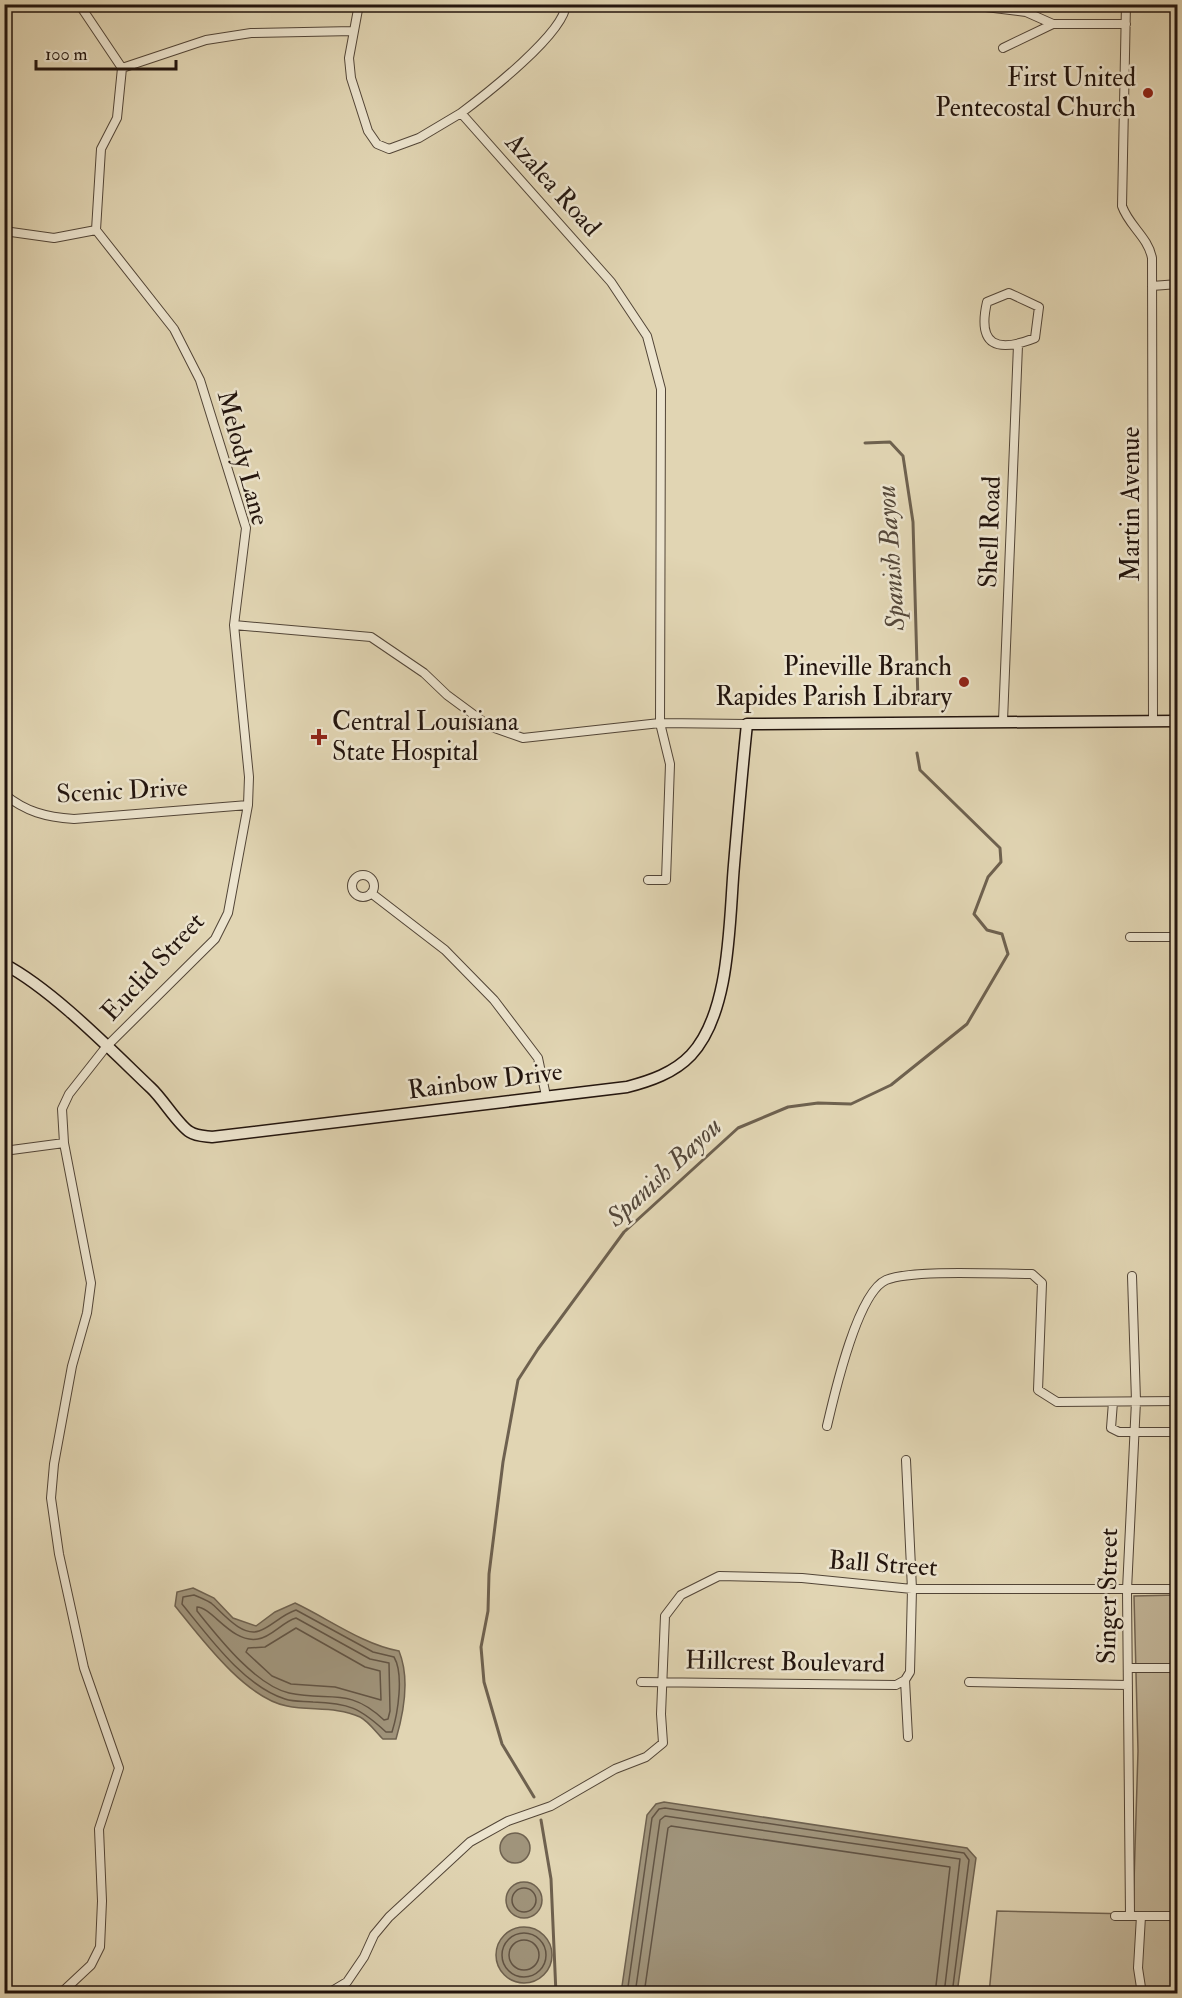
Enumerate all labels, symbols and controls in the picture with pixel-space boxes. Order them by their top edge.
scale bar [36,33,176,71]
text: 100 m [45,43,88,66]
place label: First United Pentecostal Church [935,62,1136,124]
marker: First United Pentecostal Church [1141,86,1155,100]
street label: Azalea Road [498,126,608,243]
street label: Melody Lane [210,387,276,529]
street label: Martin Avenue [1115,426,1147,581]
street label: Shell Road [972,475,1008,589]
water label: Spanish Bayou [869,484,913,633]
place label: Pineville Branch Rapides Parish Library [715,651,953,714]
marker: Pineville Branch Rapides Parish Library [957,675,971,689]
place label: Central Louisiana State Hospital [332,706,519,769]
marker: Central Louisiana State Hospital [310,728,328,746]
street label: Scenic Drive [56,772,189,810]
street label: Euclid Street [95,906,211,1028]
street label: Rainbow Drive [406,1056,564,1106]
water label: Spanish Bayou [599,1110,729,1234]
street label: Singer Street [1091,1528,1125,1664]
street label: Ball Street [827,1544,939,1584]
street label: Hillcrest Boulevard [685,1644,885,1680]

